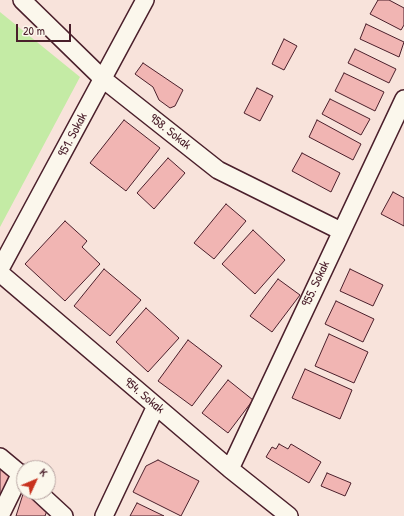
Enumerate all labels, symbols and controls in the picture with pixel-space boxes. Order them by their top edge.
scale bar [18,16,73,42]
text: 20 m [23,22,45,39]
street label: 951. Sokak [55,110,91,160]
street label: 958. Sokak [146,111,194,153]
street label: 955. Sokak [299,259,333,309]
street label: 954. Sokak [121,375,167,417]
north arrow [16,460,56,500]
text: K [37,465,51,479]

